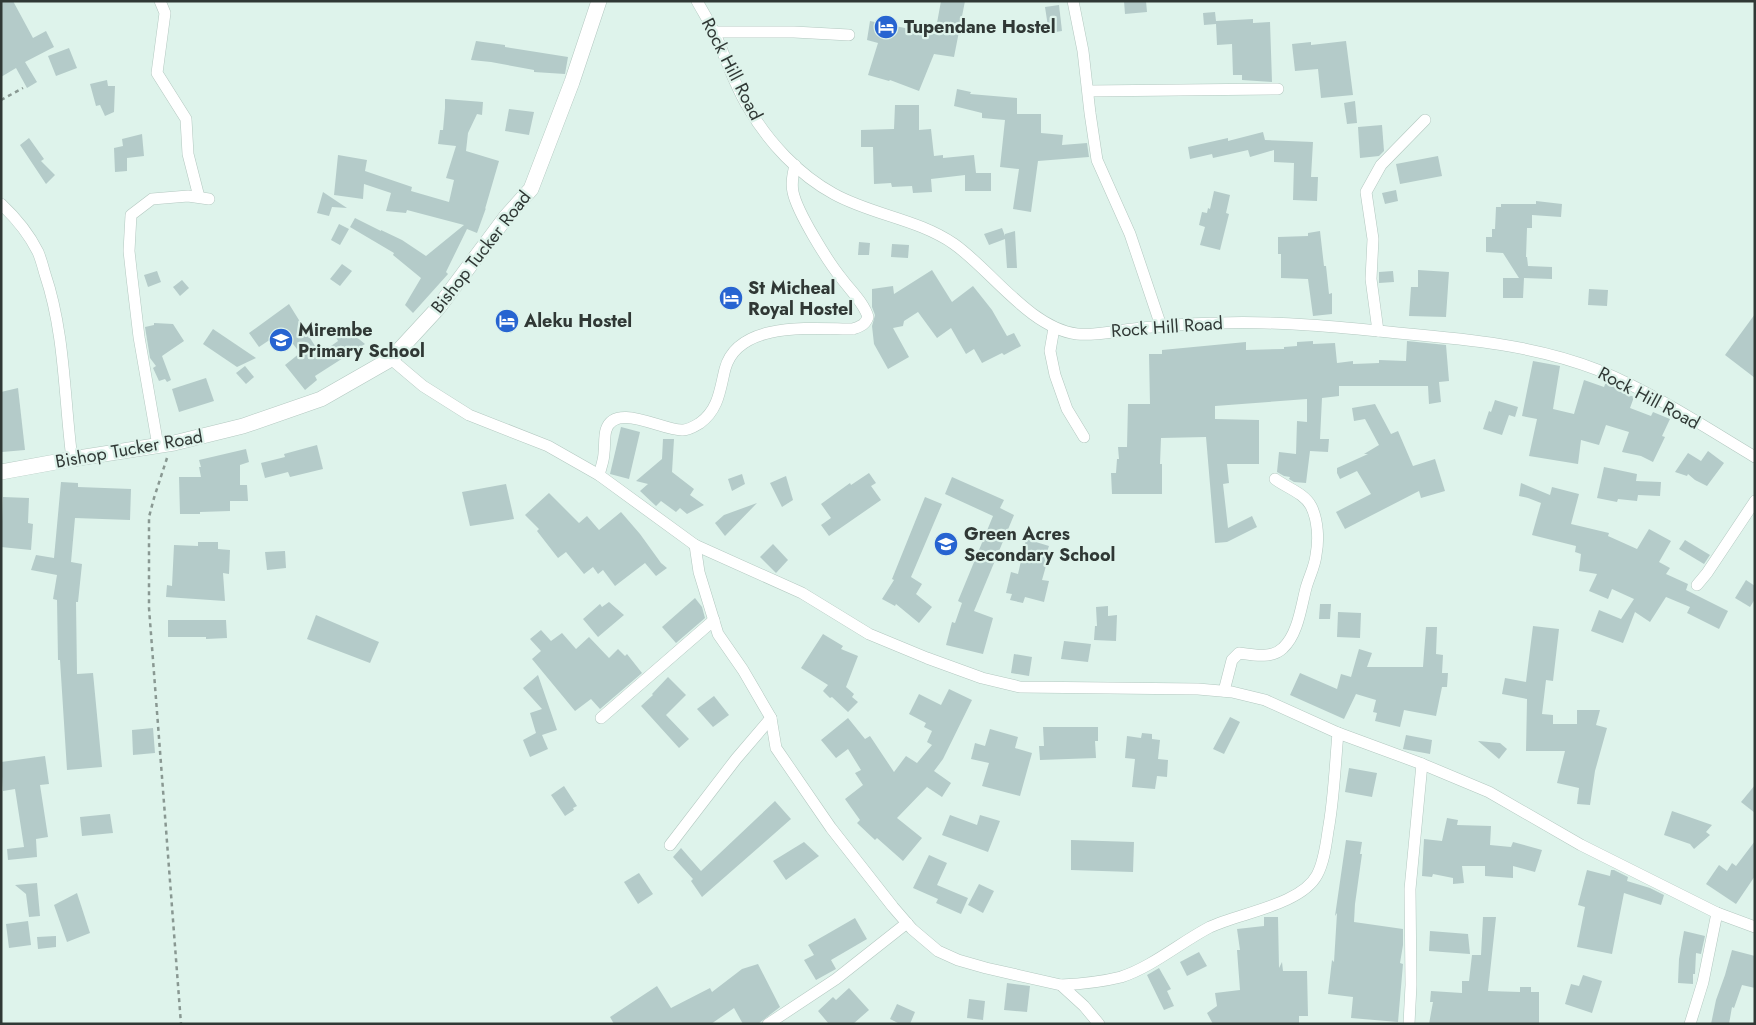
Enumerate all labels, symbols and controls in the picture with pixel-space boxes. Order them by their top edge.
street label: Rock Hill Road [695,13,769,125]
hotel icon: Tupendane Hostel [873,14,899,40]
place label: Tupendane Hostel [904,14,1056,40]
street label: Bishop Tucker Road [425,185,537,319]
place label: St Micheal Royal Hostel [748,275,853,322]
hotel icon: St Micheal Royal Hostel [718,285,744,311]
hotel icon: Aleku Hostel [494,308,520,334]
place label: Aleku Hostel [523,308,632,334]
street label: Rock Hill Road [1110,310,1224,344]
place label: Mirembe Primary School [298,317,425,364]
school or university icon: Mirembe Primary School [268,327,294,353]
street label: Rock Hill Road [1594,360,1704,436]
street label: Bishop Tucker Road [53,423,205,475]
place label: Green Acres Secondary School [964,521,1115,568]
school or university icon: Green Acres Secondary School [933,531,959,557]

